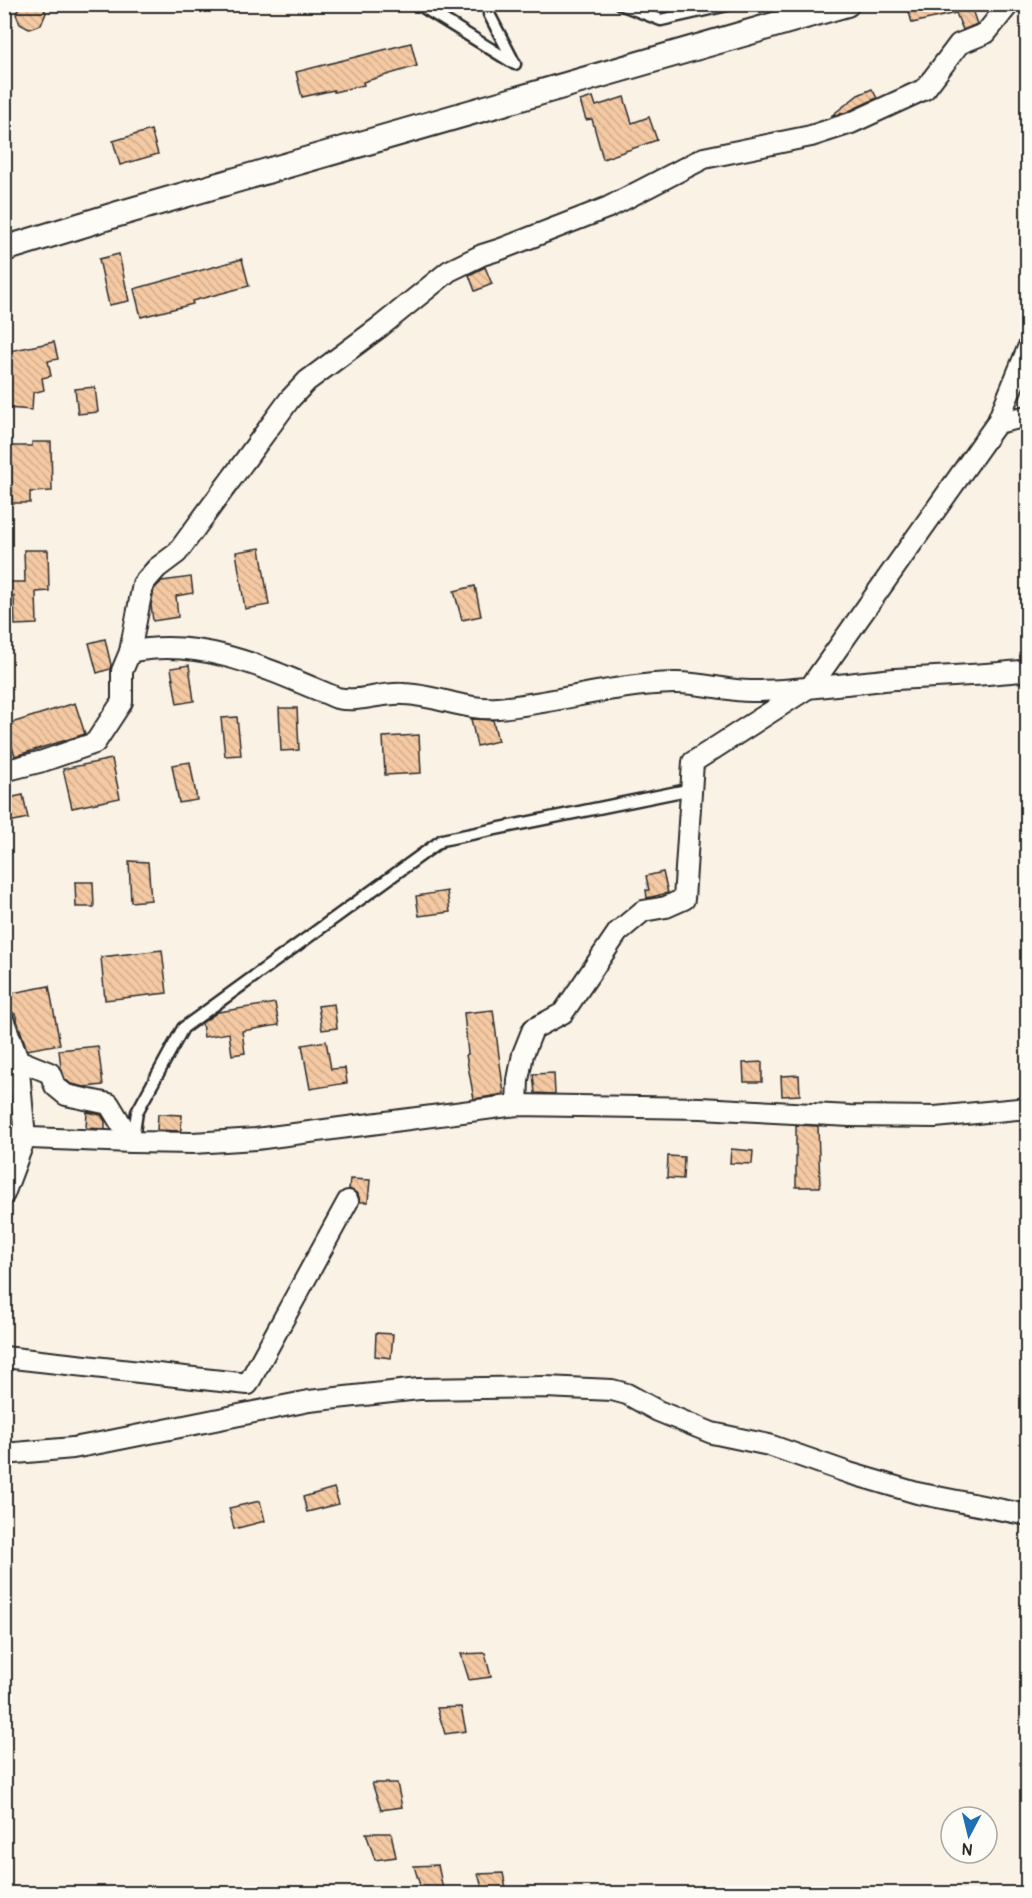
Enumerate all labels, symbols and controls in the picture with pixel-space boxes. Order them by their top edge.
north arrow [939,1805,999,1865]
text: N [961,1838,974,1859]

